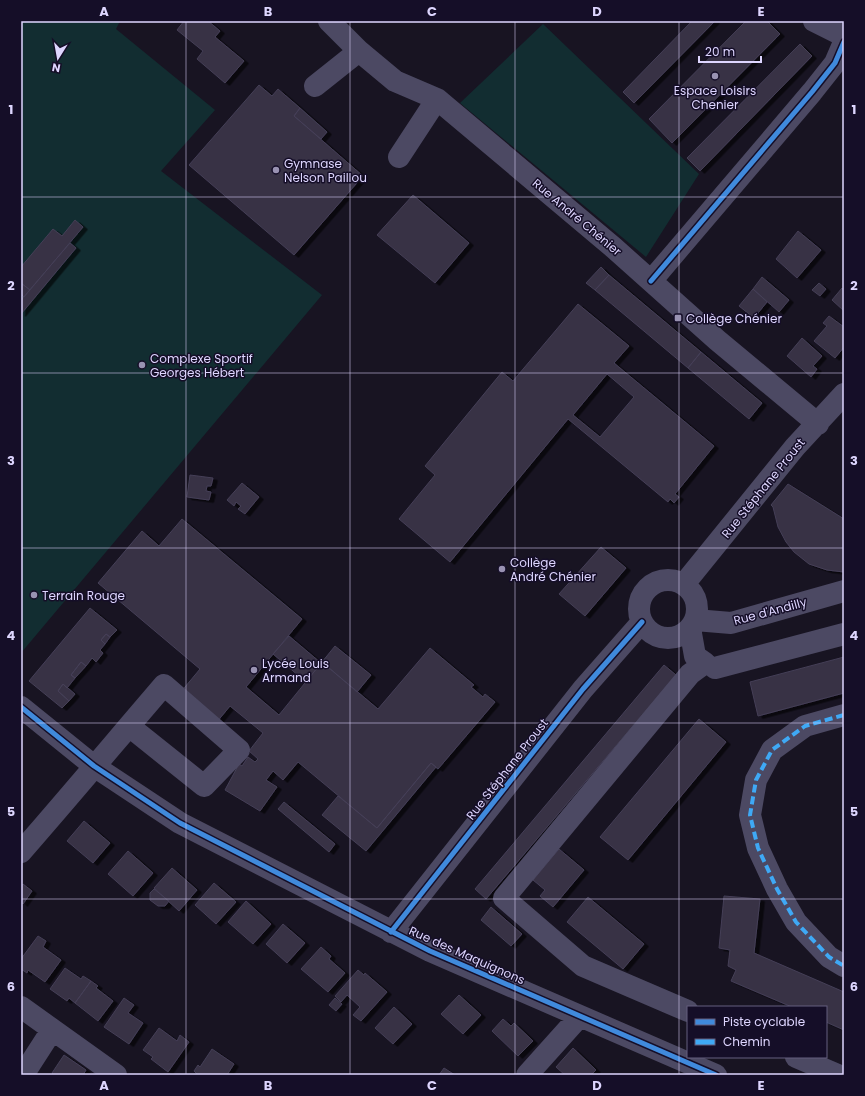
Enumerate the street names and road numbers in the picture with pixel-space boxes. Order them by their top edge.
street label: Rue André Chénier [529,175,626,260]
street label: Rue Stéphane Proust [717,434,809,542]
street label: Rue d'Andilly [732,593,809,629]
street label: Rue Stéphane Proust [462,715,552,823]
street label: Rue des Maquignons [406,922,528,988]

